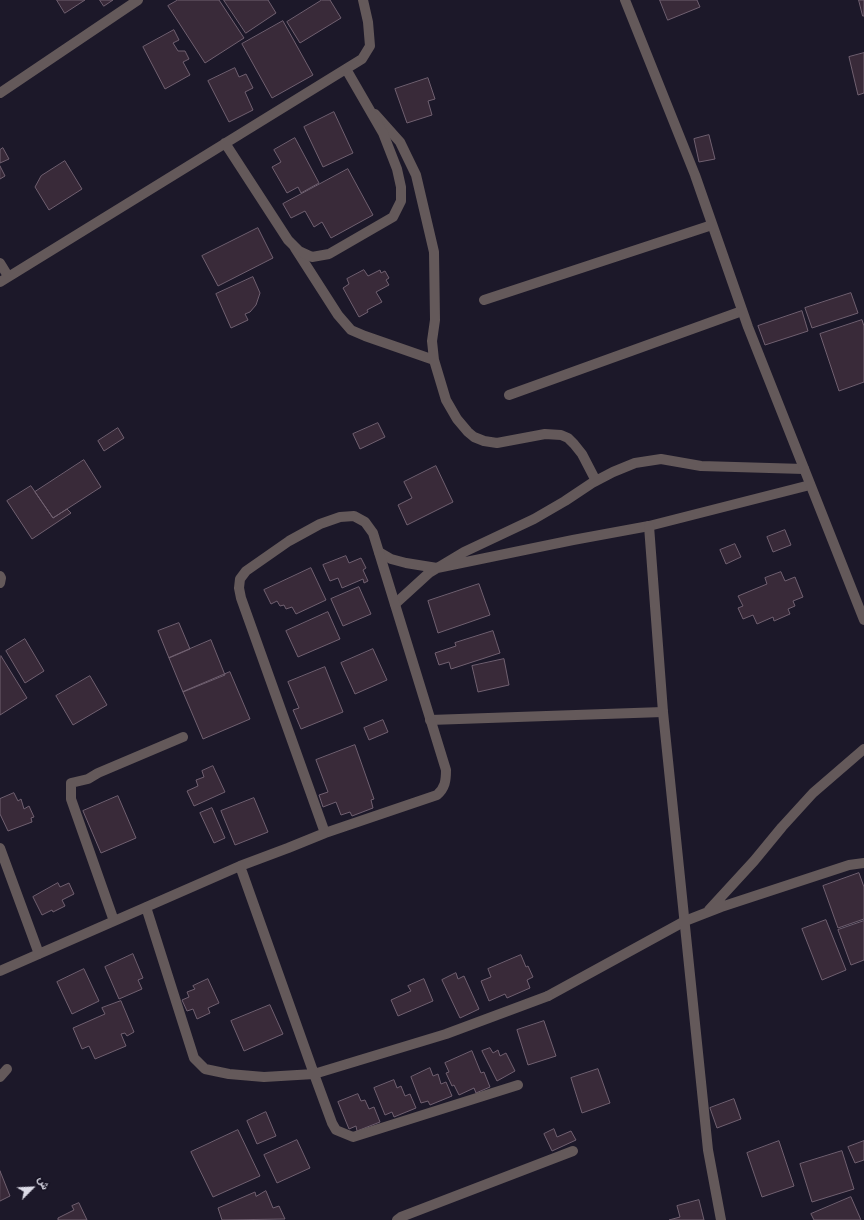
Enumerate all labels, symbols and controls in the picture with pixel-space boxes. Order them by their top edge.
north arrow [12,1168,52,1208]
text: ش [35,1174,52,1192]

